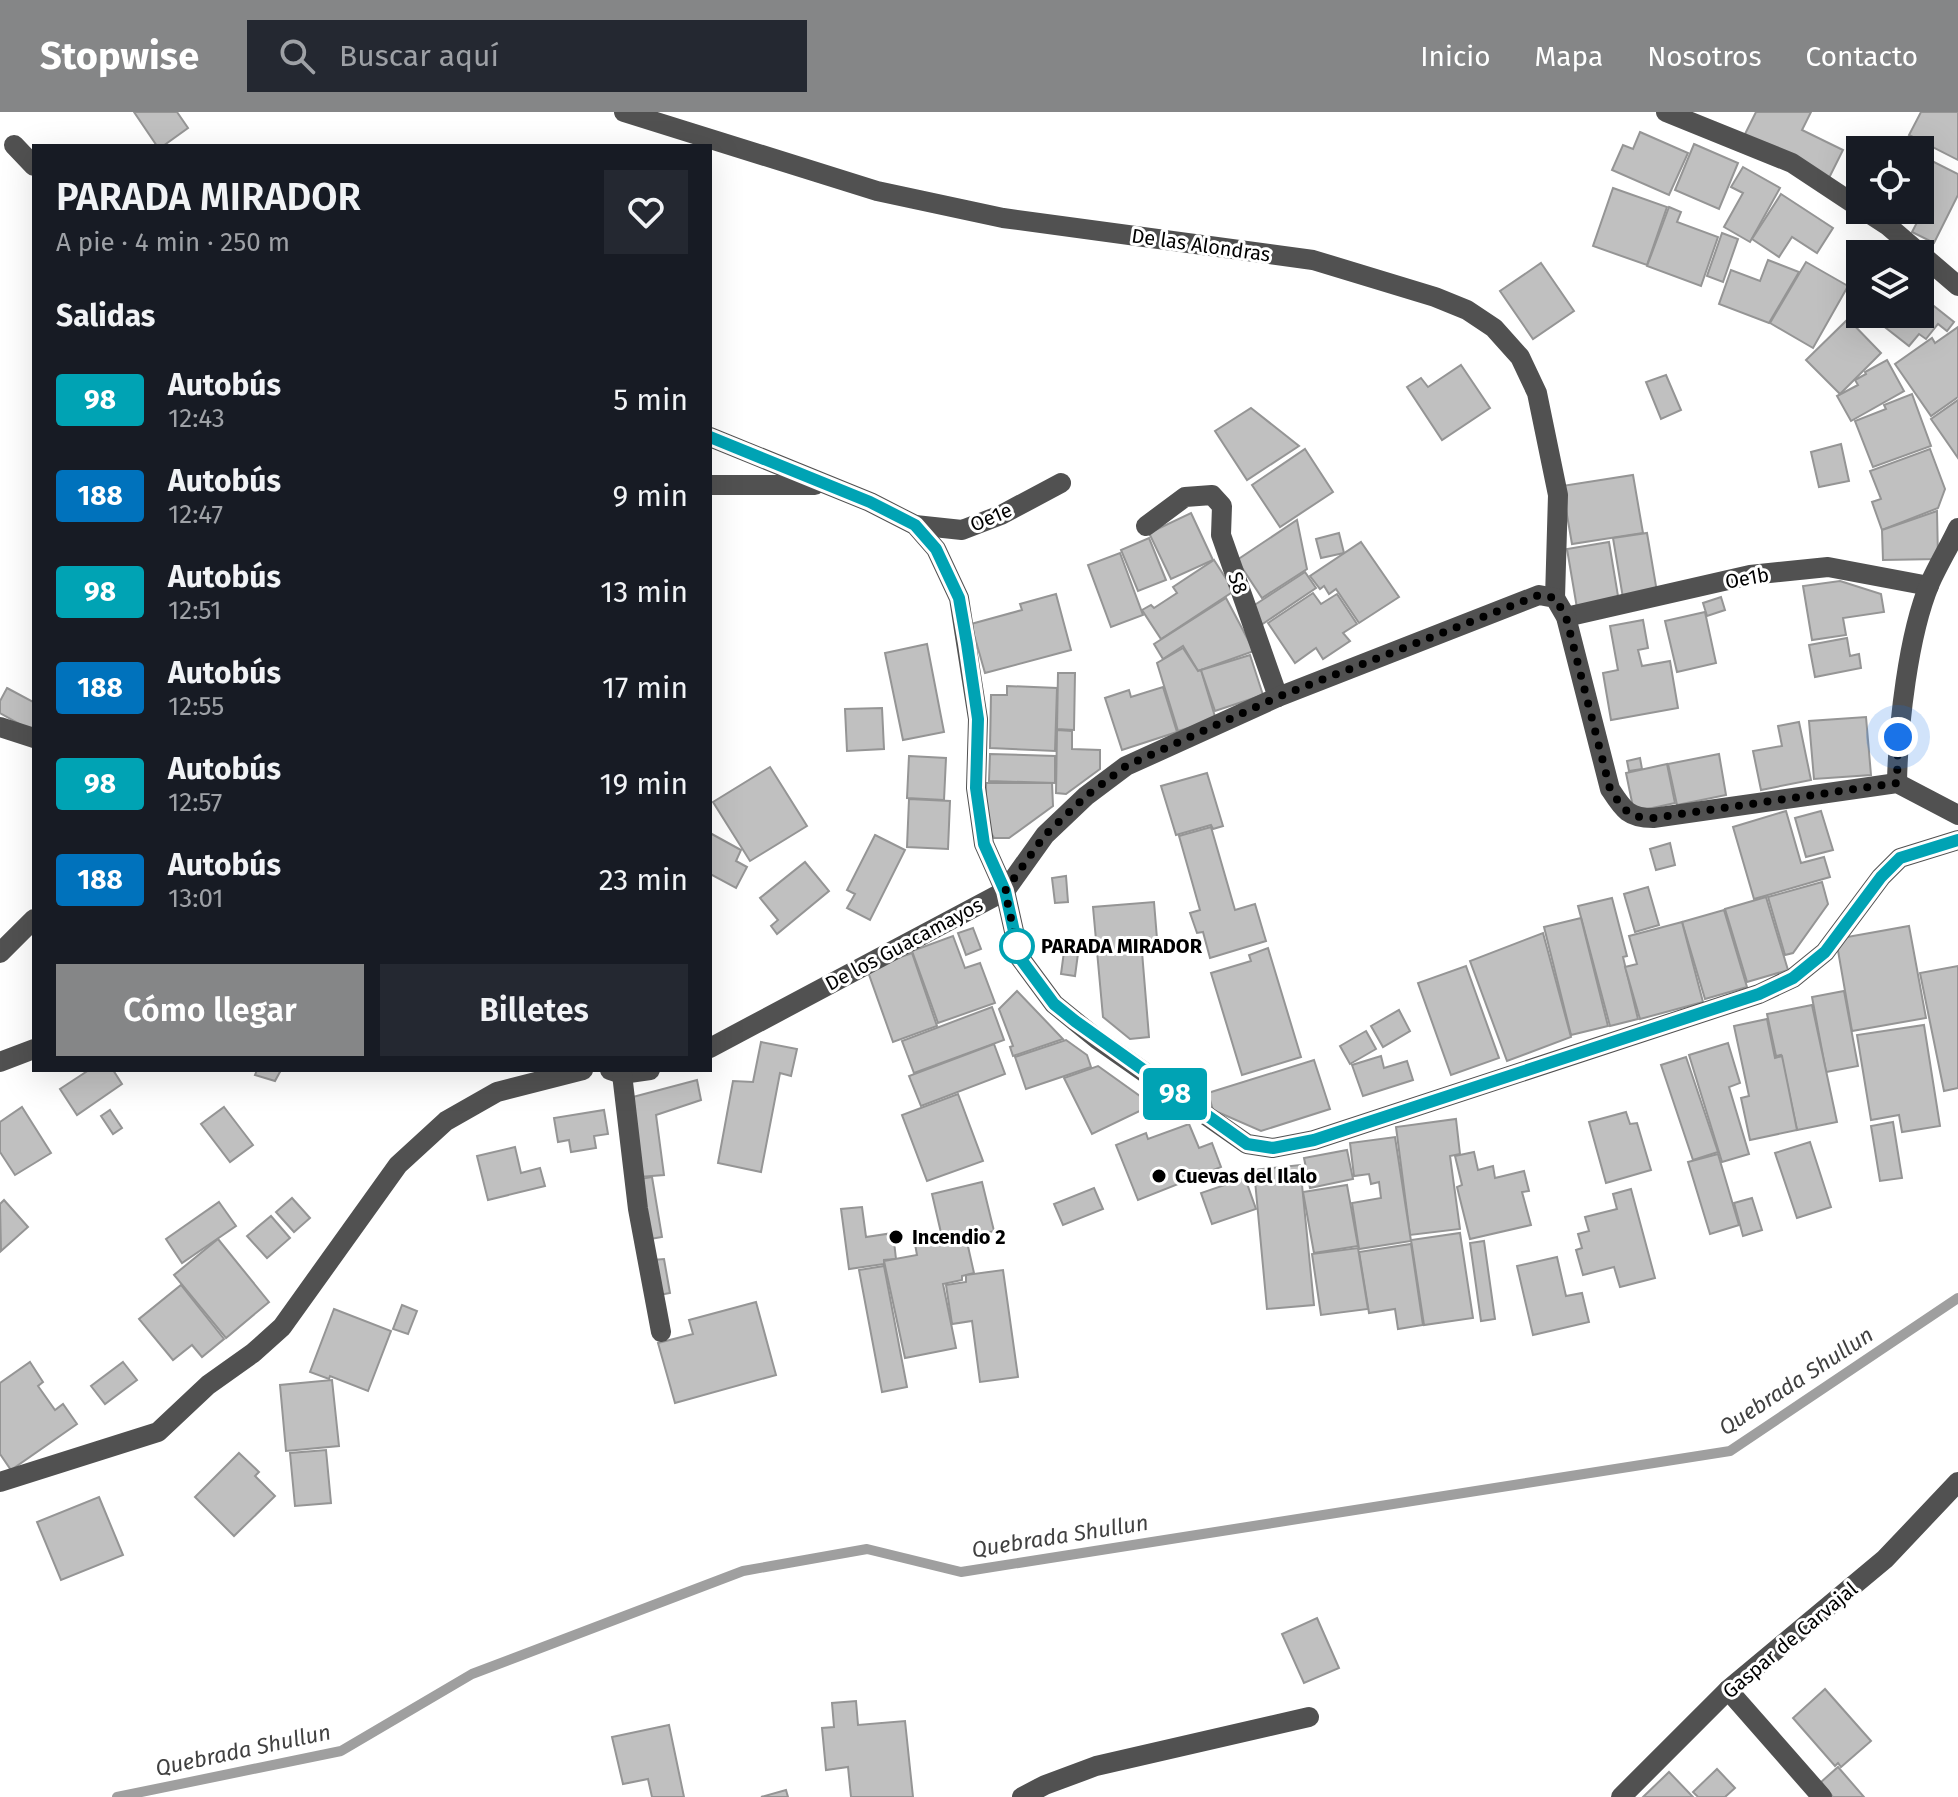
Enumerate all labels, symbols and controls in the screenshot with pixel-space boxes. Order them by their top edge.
search box [247,20,807,92]
text: Stopwise [40,33,199,79]
icon: search [275,34,319,78]
text: Buscar aquí [339,38,499,74]
text: Inicio [1420,40,1491,73]
text: Mapa [1535,40,1603,73]
text: Nosotros [1647,40,1762,73]
text: Contacto [1806,40,1918,73]
map controls [1846,136,1934,328]
button: locate [1846,136,1934,224]
button: heart [604,170,688,254]
text: PARADA MIRADOR [56,174,361,220]
street label: De las Alondras [1130,223,1272,267]
text: A pie · 4 min · 250 m [56,227,290,258]
button: layers [1846,240,1934,328]
text: Salidas [56,298,155,334]
text: Autobús [168,367,281,403]
text: 5 min [613,382,688,418]
text: 98 [84,383,116,416]
text: 12:43 [168,403,225,434]
text: Autobús [168,463,281,499]
text: 9 min [613,478,688,514]
text: 188 [77,479,123,512]
street label: Oe1e [966,497,1016,537]
text: 12:47 [168,499,223,530]
text: Autobús [168,559,281,595]
street label: Oe1b [1723,562,1771,594]
street label: S8 [1223,569,1253,597]
text: 13 min [600,574,688,610]
text: 98 [84,575,116,608]
text: 12:51 [168,595,221,626]
text: Autobús [168,655,281,691]
text: 17 min [602,670,688,706]
text: 188 [77,671,123,704]
text: 12:55 [168,691,224,722]
your location [1878,717,1918,757]
text: Autobús [168,751,281,787]
text: 19 min [600,766,688,802]
text: 98 [84,767,116,800]
text: 12:57 [168,787,222,818]
text: Autobús [168,847,281,883]
text: 23 min [599,862,688,898]
text: 188 [77,863,123,896]
text: 13:01 [168,883,224,914]
street label: De los Guacamayos [821,892,987,996]
marker: PARADA MIRADOR [1000,929,1034,963]
place label: PARADA MIRADOR [1041,934,1203,958]
button: Cómo llegar [56,964,364,1056]
button: Billetes [380,964,688,1056]
line badge: 98 [1139,1068,1211,1120]
text: 98 [1159,1077,1191,1110]
place label: Cuevas del Ilalo [1175,1164,1317,1188]
marker: Cuevas del Ilalo [1150,1167,1168,1185]
place label: Incendio 2 [912,1225,1006,1249]
marker: Incendio 2 [887,1228,905,1246]
water label: Quebrada Shullun [1714,1321,1878,1441]
water label: Quebrada Shullun [970,1509,1150,1563]
street label: Gaspar de Carvajal [1718,1577,1862,1703]
water label: Quebrada Shullun [153,1718,333,1782]

